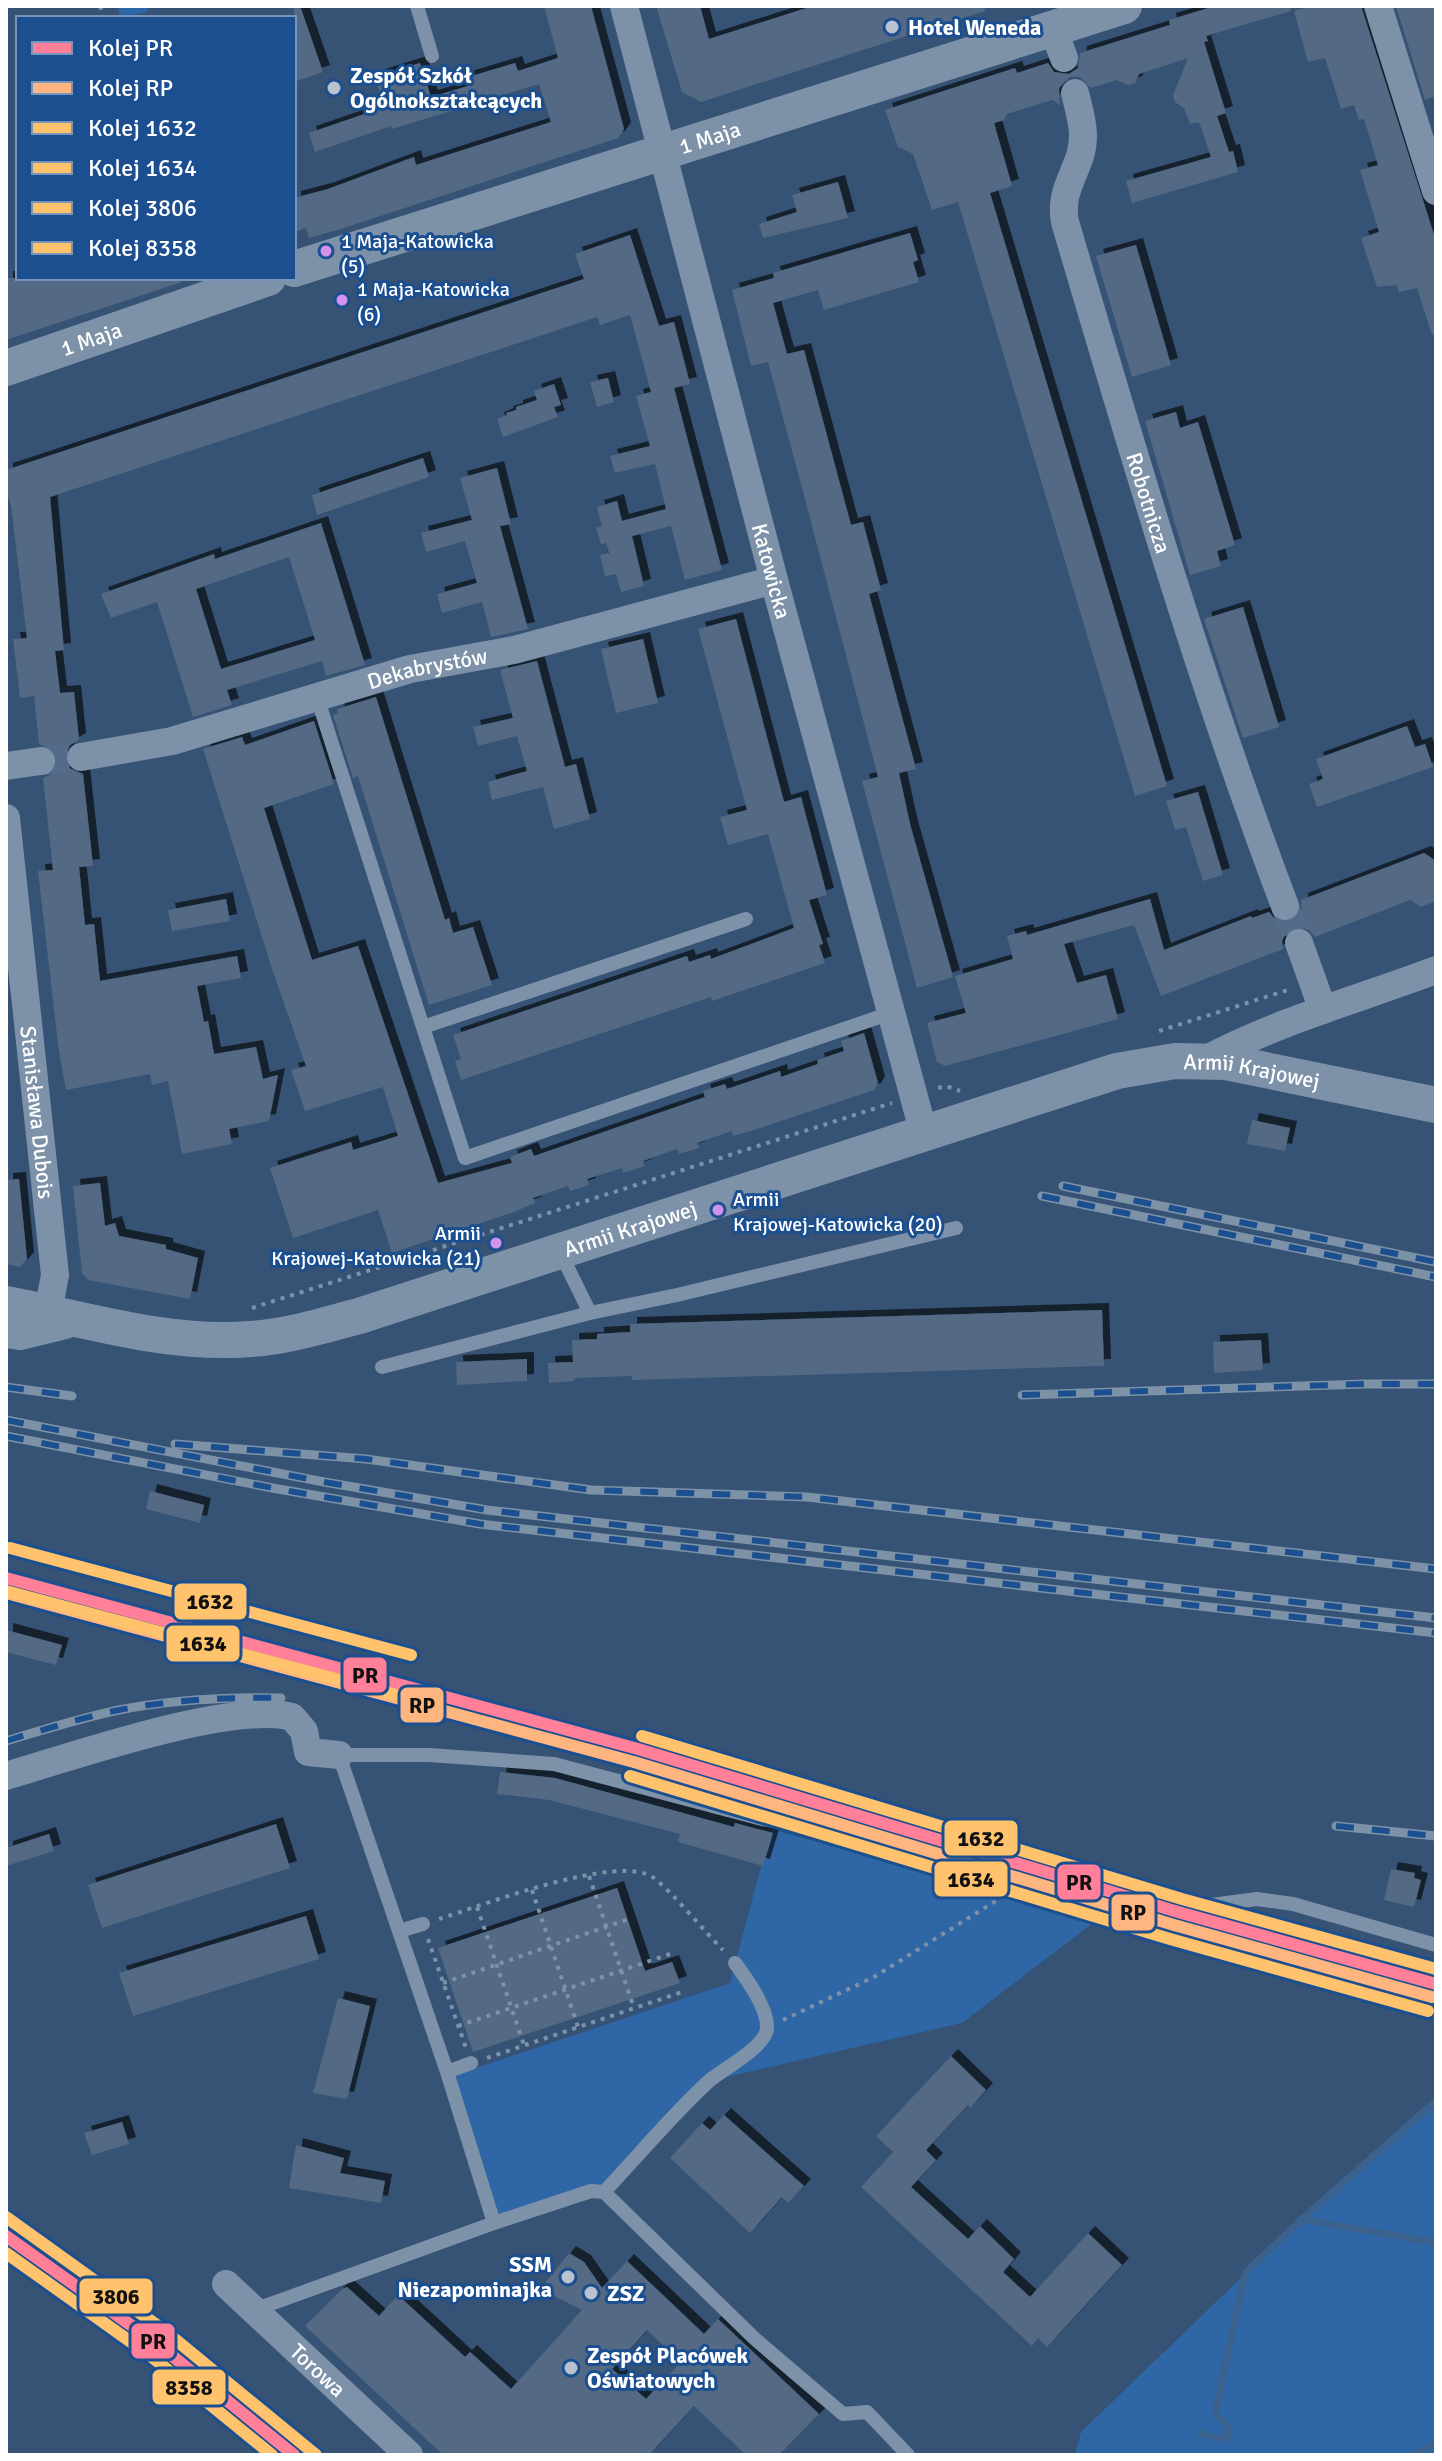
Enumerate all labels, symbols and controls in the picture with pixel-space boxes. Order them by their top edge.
place label: Hotel Weneda [908,14,1041,41]
legend [16,16,296,280]
marker: Hotel Weneda [883,18,901,36]
text: Kolej PR [88,33,173,63]
place label: Zespół Szkół Ogólnokształcących [350,62,542,114]
text: Kolej RP [88,73,173,103]
marker: Zespół Szkół Ogólnokształcących [325,79,343,97]
text: Kolej 1632 [88,113,197,143]
street label: 1 Maja [676,115,744,160]
text: Kolej 1634 [88,153,197,183]
text: Kolej 3806 [88,193,197,223]
place label: 1 Maja-Katowicka (5) [341,229,494,279]
text: Kolej 8358 [88,233,197,263]
marker: 1 Maja-Katowicka (5) [318,243,334,259]
place label: 1 Maja-Katowicka (6) [357,277,510,327]
marker: 1 Maja-Katowicka (6) [334,292,350,308]
street label: 1 Maja [57,316,125,362]
street label: Robotnicza [1120,449,1177,557]
street label: Katowicka [746,521,797,622]
street label: Dekabrystów [364,642,489,695]
street label: Stanisława Dubois [14,1025,60,1200]
street label: Armii Krajowej [1183,1048,1322,1095]
place label: Armii Krajowej-Katowicka (20) [733,1187,943,1237]
street label: Armii Krajowej [560,1195,700,1263]
marker: Armii Krajowej-Katowicka (20) [710,1202,726,1218]
place label: Armii Krajowej-Katowicka (21) [271,1221,481,1271]
marker: Armii Krajowej-Katowicka (21) [488,1235,504,1251]
line badge: 1632 [173,1582,248,1621]
text: 1632 [186,1588,234,1615]
line badge: 1634 [165,1624,241,1663]
text: 1634 [179,1630,227,1657]
line badge: PR [342,1656,388,1694]
text: PR [352,1662,379,1689]
line badge: RP [399,1686,445,1724]
text: RP [409,1692,435,1719]
line badge: 1632 [943,1819,1019,1857]
text: 1632 [957,1825,1005,1852]
line badge: 1634 [933,1860,1009,1898]
line badge: PR [1056,1863,1102,1901]
text: 1634 [947,1866,995,1893]
text: PR [1066,1869,1093,1896]
line badge: RP [1110,1893,1156,1932]
text: RP [1120,1899,1146,1926]
place label: SSM Niezapominajka [397,2251,552,2303]
marker: SSM Niezapominajka [559,2268,577,2286]
line badge: 3806 [78,2277,154,2315]
place label: ZSZ [607,2280,645,2307]
text: 3806 [92,2283,140,2310]
marker: ZSZ [582,2284,600,2302]
line badge: PR [130,2322,176,2360]
text: PR [140,2328,167,2355]
street label: Torowa [284,2338,351,2403]
place label: Zespół Placówek Oświatowych [587,2342,749,2394]
marker: Zespół Placówek Oświatowych [562,2359,580,2377]
line badge: 8358 [151,2368,227,2406]
text: 8358 [165,2374,213,2401]

